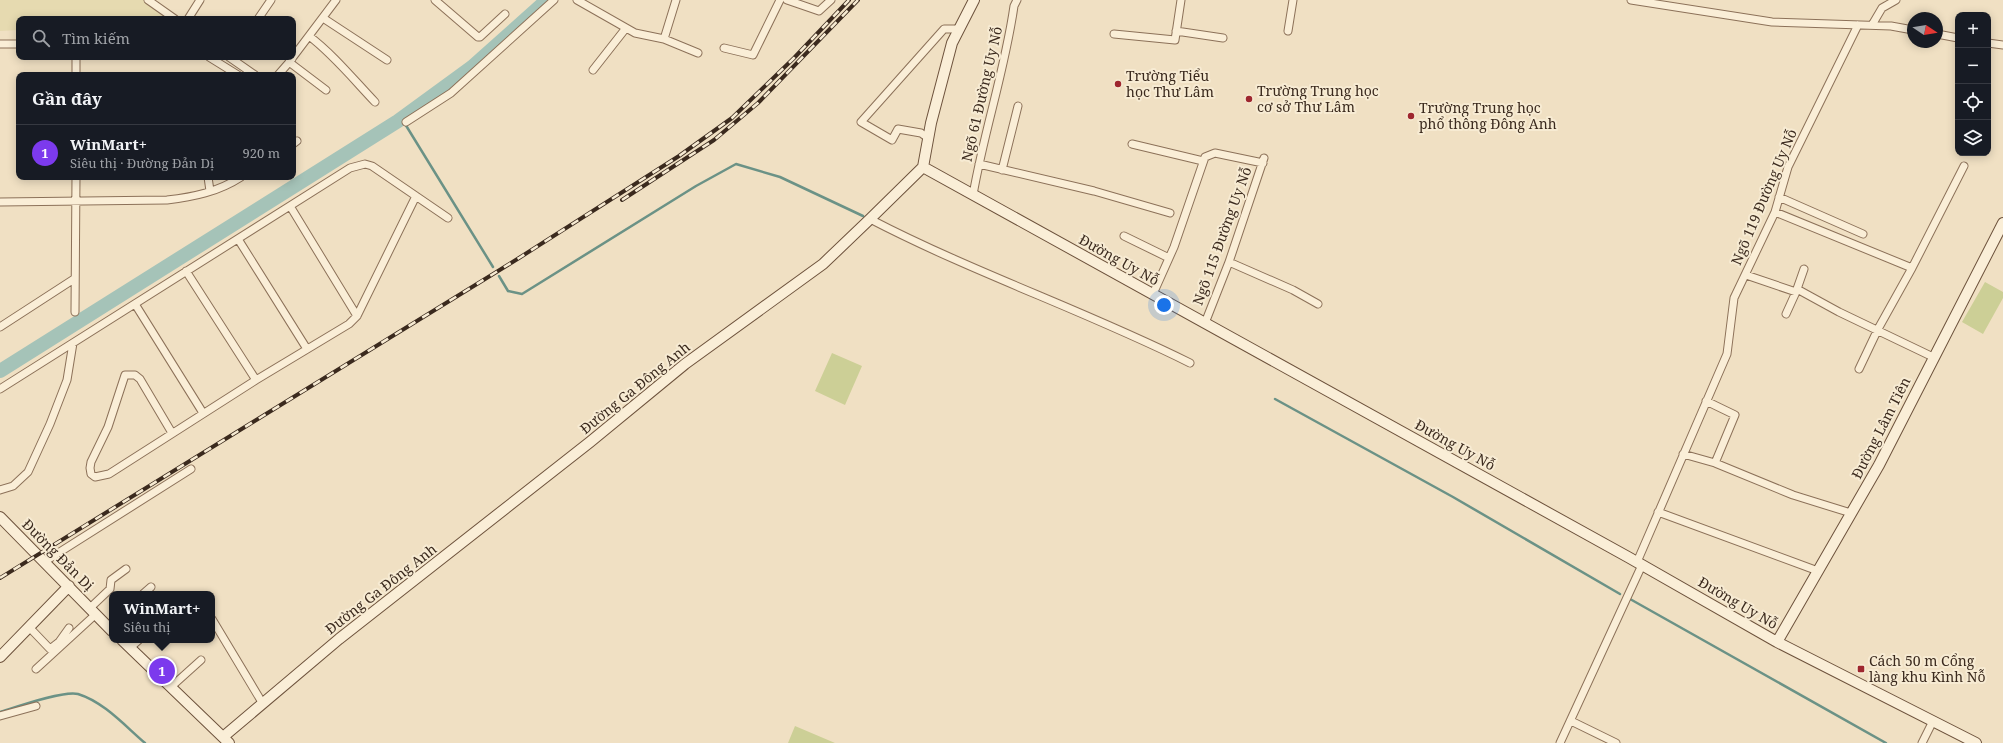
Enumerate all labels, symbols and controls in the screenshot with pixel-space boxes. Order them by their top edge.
north arrow [1907,12,1943,48]
map controls [1955,12,1991,156]
button: + [1955,12,1991,48]
search box [16,16,296,60]
street label: Ngõ 61 Đường Uy Nỗ [957,24,1006,163]
icon: search [30,27,52,49]
text: Tìm kiếm [62,28,130,48]
button: − [1955,48,1991,84]
place label: Trường Tiểu học Thư Lâm [1126,66,1214,101]
marker: Trường Tiểu học Thư Lâm [1113,79,1123,89]
place label: Trường Trung học cơ sở Thư Lâm [1257,81,1379,116]
button: locate [1955,84,1991,120]
text: Gần đây [32,87,102,110]
marker: Trường Trung học cơ sở Thư Lâm [1244,94,1254,104]
place label: Trường Trung học phổ thông Đông Anh [1419,98,1557,133]
marker: Trường Trung học phổ thông Đông Anh [1406,111,1416,121]
button: layers [1955,120,1991,156]
street label: Ngõ 119 Đường Uy Nỗ [1726,126,1801,268]
text: WinMart+ [70,134,147,154]
text: 1 [41,144,49,162]
text: 920 m [243,144,280,162]
text: Siêu thị · Đường Đản Dị [70,154,214,172]
street label: Ngõ 115 Đường Uy Nỗ [1188,164,1255,308]
street label: Đường Uy Nỗ [1076,230,1163,289]
your location [1154,295,1174,315]
street label: Đường Ga Đông Anh [576,337,694,438]
street label: Đường Lâm Tiên [1847,374,1914,482]
street label: Đường Uy Nỗ [1412,415,1499,474]
street label: Đường Đản Dị [18,515,99,595]
street label: Đường Ga Đông Anh [321,539,440,638]
street label: Đường Uy Nỗ [1695,572,1782,633]
popup [109,591,215,643]
text: WinMart+ [124,598,200,618]
text: Siêu thị [124,618,170,636]
place label: Cách 50 m Cổng làng khu Kình Nỗ [1869,651,1986,686]
pin: 1 [149,656,175,686]
marker: Cách 50 m Cổng làng khu Kình Nỗ [1856,664,1866,674]

